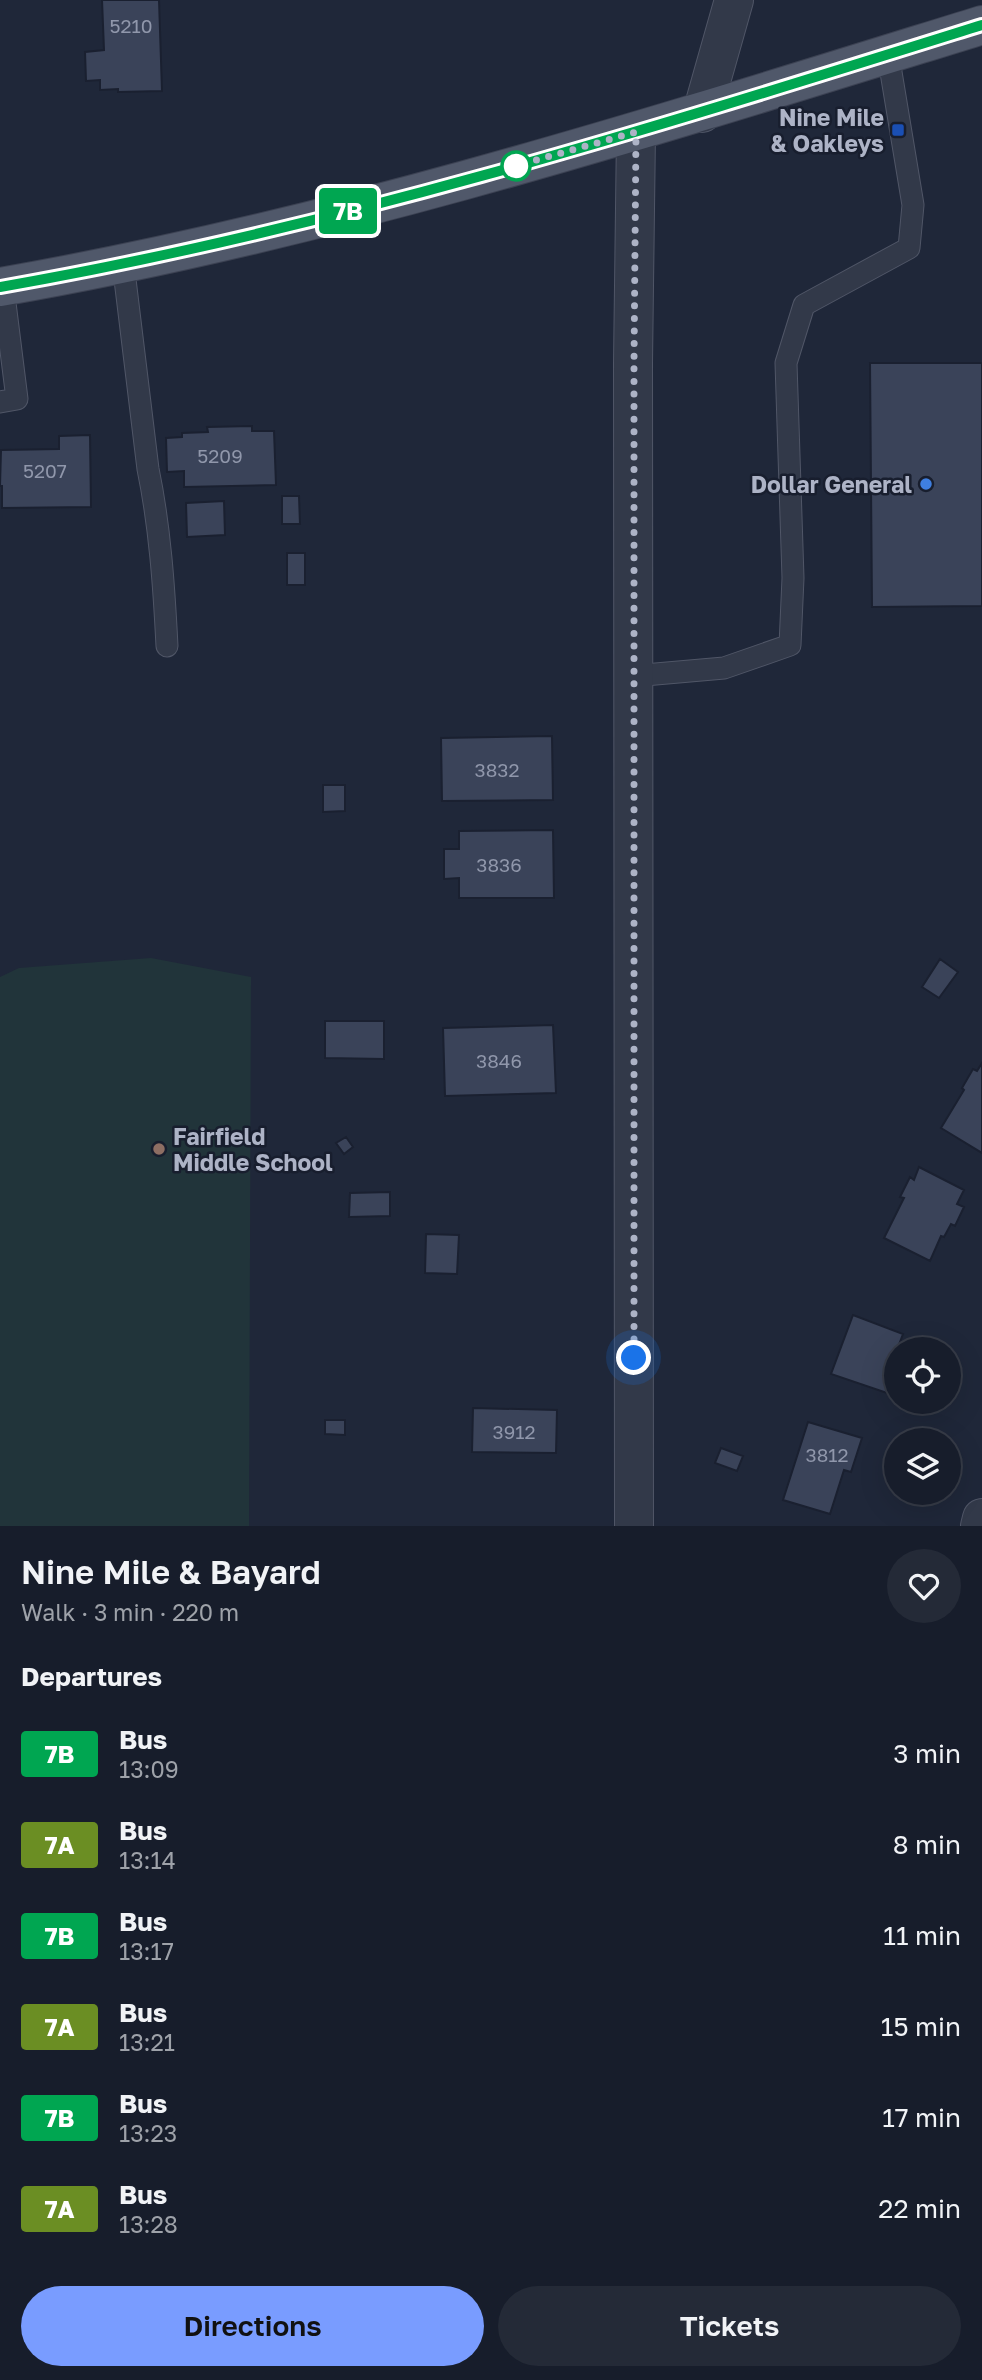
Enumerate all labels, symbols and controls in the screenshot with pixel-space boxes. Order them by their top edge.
house number: 5210 [109,14,153,37]
place label: Nine Mile & Oakleys [770,103,884,157]
marker: Nine Mile & Oakleys [890,122,906,138]
unlabelled marker [501,151,531,181]
line badge: 7B [316,188,380,234]
text: 7B [333,196,363,225]
house number: 5209 [197,444,243,467]
house number: 5207 [23,459,67,482]
place label: Dollar General [751,470,912,498]
marker: Dollar General [918,476,934,492]
house number: 3832 [475,758,519,781]
house number: 3836 [476,853,522,876]
house number: 3846 [476,1049,522,1072]
place label: Fairfield Middle School [173,1122,333,1176]
marker: Fairfield Middle School [151,1141,167,1157]
map controls [884,1337,961,1505]
button: locate [884,1337,961,1414]
your location [616,1340,651,1375]
house number: 3912 [493,1420,535,1443]
button: layers [884,1428,961,1505]
house number: 3812 [806,1443,848,1466]
button: heart [887,1549,961,1623]
text: Nine Mile & Bayard [21,1552,321,1591]
text: Walk · 3 min · 220 m [21,1598,239,1626]
text: Departures [21,1661,162,1692]
text: Bus [119,1724,167,1755]
text: 3 min [893,1738,961,1769]
text: 7B [45,1739,75,1768]
text: 13:09 [119,1755,179,1783]
text: Bus [119,1815,167,1846]
text: 8 min [893,1829,961,1860]
text: 7A [44,1830,75,1859]
text: 13:14 [119,1846,176,1874]
text: Bus [119,1906,167,1937]
text: 11 min [883,1920,961,1951]
text: 7B [45,1921,75,1950]
text: 13:17 [119,1937,174,1965]
text: Bus [119,1997,167,2028]
text: 15 min [881,2011,961,2042]
text: 7A [44,2012,75,2041]
text: 13:21 [119,2028,175,2056]
text: Bus [119,2088,167,2119]
text: 17 min [882,2102,961,2133]
text: 7B [45,2103,75,2132]
text: 13:23 [119,2119,177,2147]
text: Bus [119,2179,167,2210]
text: 22 min [878,2193,961,2224]
text: 7A [44,2194,75,2223]
text: 13:28 [119,2210,178,2238]
button: Directions [21,2286,484,2366]
button: Tickets [498,2286,961,2366]

